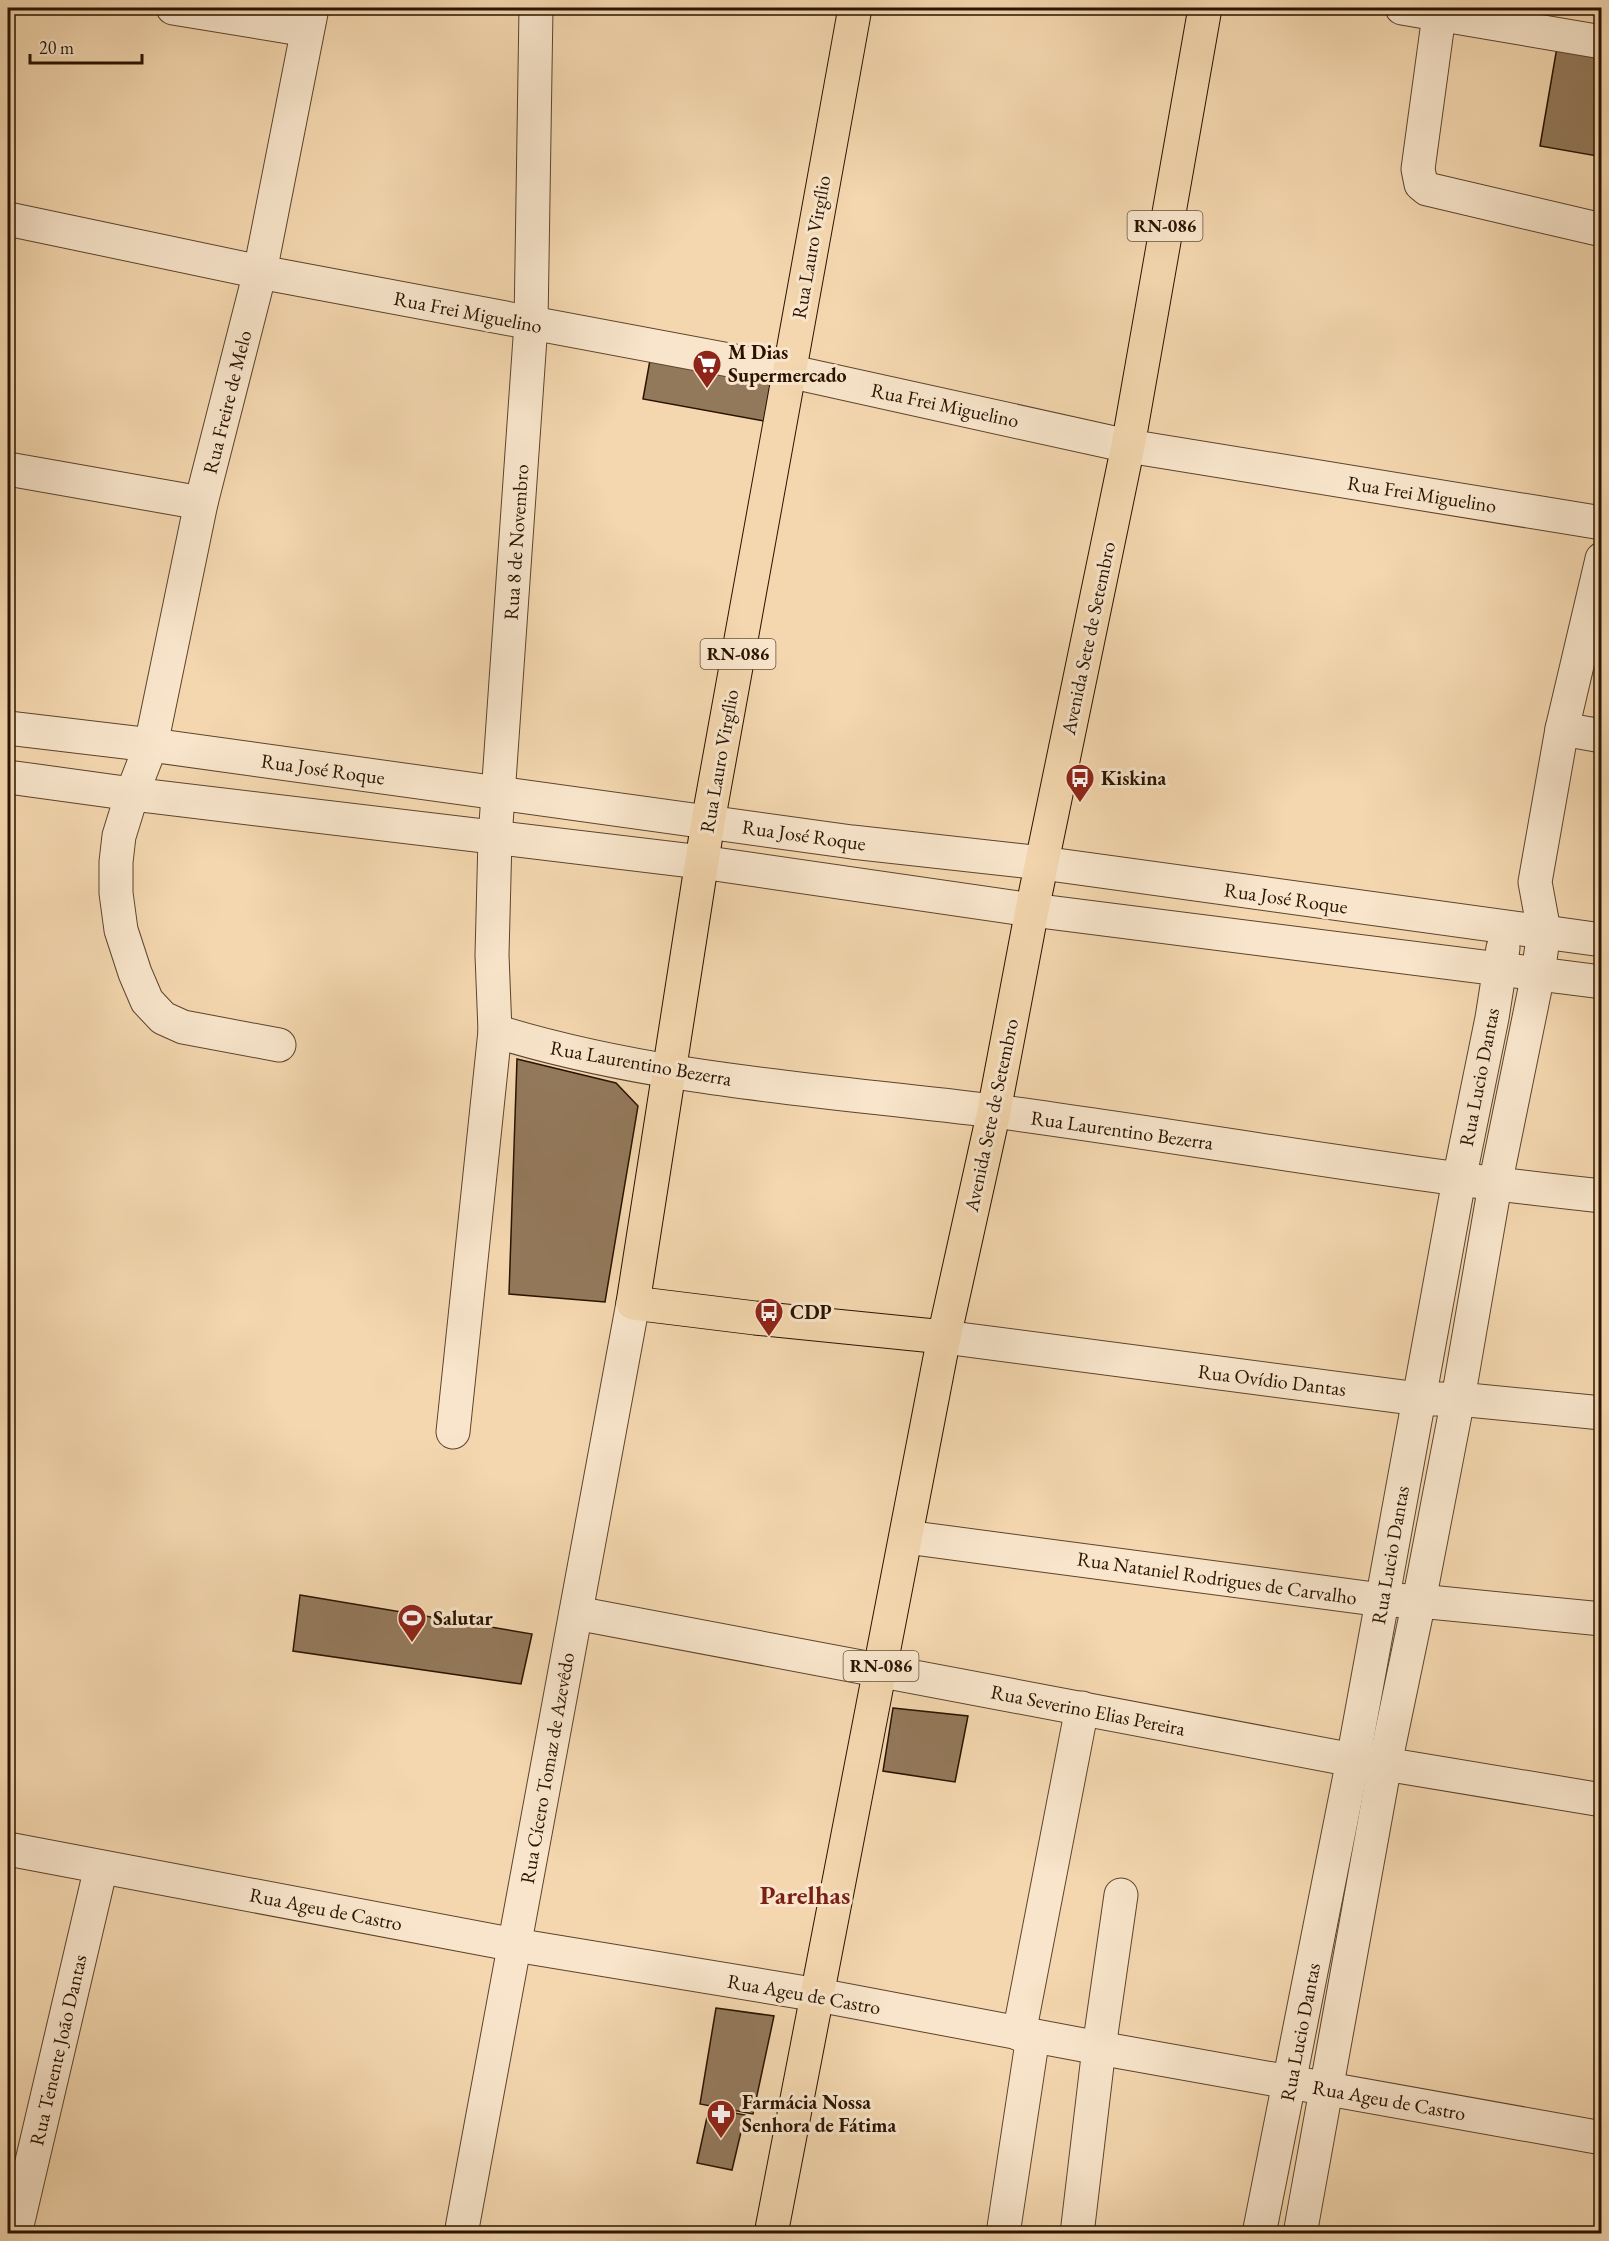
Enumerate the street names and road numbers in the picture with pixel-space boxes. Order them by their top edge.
street label: Rua Lauro Virgílio [786,173,836,321]
road number: RN-086 [1128,211,1202,241]
street label: Rua Frei Miguelino [392,285,544,339]
street label: Rua Freire de Melo [197,327,257,476]
street label: Rua Frei Miguelino [869,377,1021,433]
street label: Rua 8 de Novembro [498,463,534,621]
street label: Rua Frei Miguelino [1346,469,1498,519]
street label: Avenida Sete de Setembro [1055,539,1121,738]
road number: RN-086 [700,639,776,669]
street label: Rua Lauro Virgílio [694,687,744,835]
street label: Rua José Roque [259,747,387,791]
street label: Rua José Roque [740,813,868,857]
street label: Rua José Roque [1222,876,1350,920]
street label: Rua Lucio Dantas [1453,1006,1505,1148]
street label: Avenida Sete de Setembro [958,1016,1024,1215]
street label: Rua Laurentino Bezerra [548,1034,734,1092]
street label: Rua Laurentino Bezerra [1029,1104,1215,1156]
street label: Rua Ovídio Dantas [1196,1358,1348,1402]
street label: Rua Lucio Dantas [1365,1484,1415,1626]
street label: Rua Nataniel Rodrigues de Carvalho [1075,1545,1359,1611]
street label: Rua Cícero Tomaz de Azevêdo [514,1650,580,1886]
road number: RN-086 [844,1651,918,1681]
street label: Rua Severino Elias Pereira [989,1678,1187,1742]
street label: Rua Ageu de Castro [247,1881,405,1937]
street label: Rua Tenente João Dantas [23,1952,93,2148]
street label: Rua Lucio Dantas [1274,1961,1326,2103]
street label: Rua Ageu de Castro [725,1968,883,2020]
street label: Rua Ageu de Castro [1310,2074,1468,2126]

